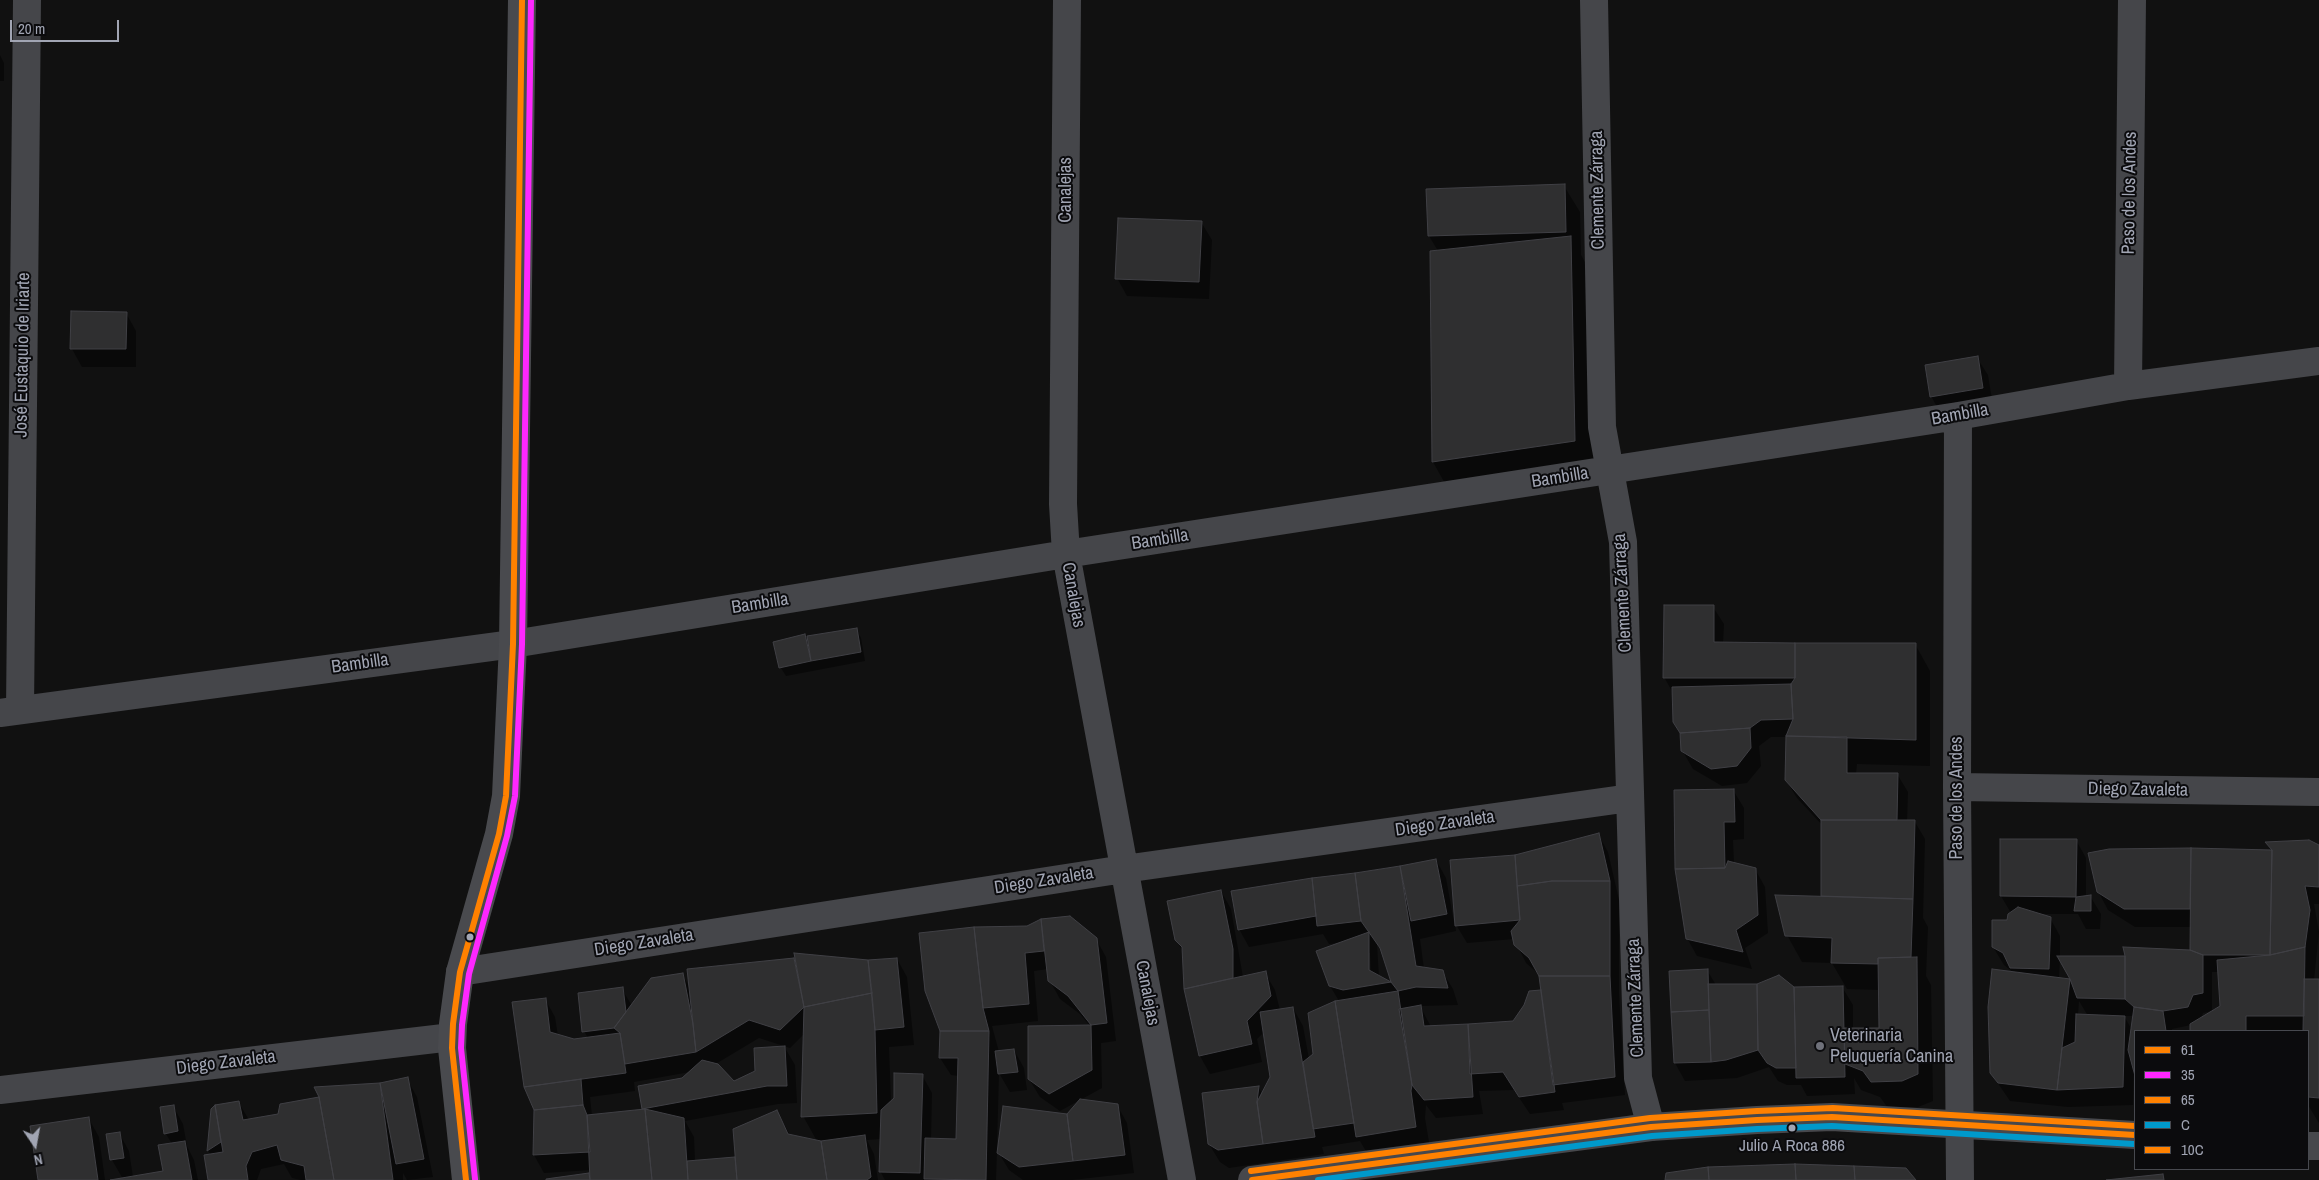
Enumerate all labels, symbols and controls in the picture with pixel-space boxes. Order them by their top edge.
scale bar [12,10,121,42]
text: 20 m [18,18,45,39]
street label: Clemente Zárraga [1586,130,1610,250]
street label: Paso de los Andes [2118,131,2142,255]
street label: Canalejas [1055,157,1077,223]
street label: José Eustaquio de Iriarte [11,272,35,438]
street label: Bambilla [1930,399,1990,431]
street label: Bambilla [1530,463,1590,493]
street label: Bambilla [1130,525,1190,555]
street label: Clemente Zárraga [1609,533,1637,653]
street label: Canalejas [1057,561,1089,629]
street label: Bambilla [730,589,790,619]
street label: Bambilla [330,649,390,679]
street label: Paso de los Andes [1946,736,1968,860]
street label: Diego Zavaleta [2088,778,2188,802]
street label: Diego Zavaleta [1394,806,1496,842]
street label: Diego Zavaleta [993,863,1095,899]
street label: Diego Zavaleta [593,925,695,961]
unlabelled marker [465,932,475,942]
street label: Clemente Zárraga [1623,938,1649,1058]
street label: Canalejas [1130,959,1164,1027]
place label: Veterinaria Peluquería Canina [1830,1025,1953,1068]
legend [2134,1030,2309,1170]
text: 61 [2181,1039,2195,1060]
marker: Veterinaria Peluquería Canina [1814,1040,1826,1052]
street label: Diego Zavaleta [175,1046,277,1080]
text: 35 [2181,1064,2195,1085]
text: 65 [2181,1089,2195,1110]
text: C [2181,1114,2190,1135]
north arrow [10,1120,60,1170]
marker: Julio A Roca 886 [1787,1123,1797,1133]
place label: Julio A Roca 886 [1739,1136,1845,1156]
text: 10C [2181,1139,2204,1160]
text: N [32,1150,44,1169]

